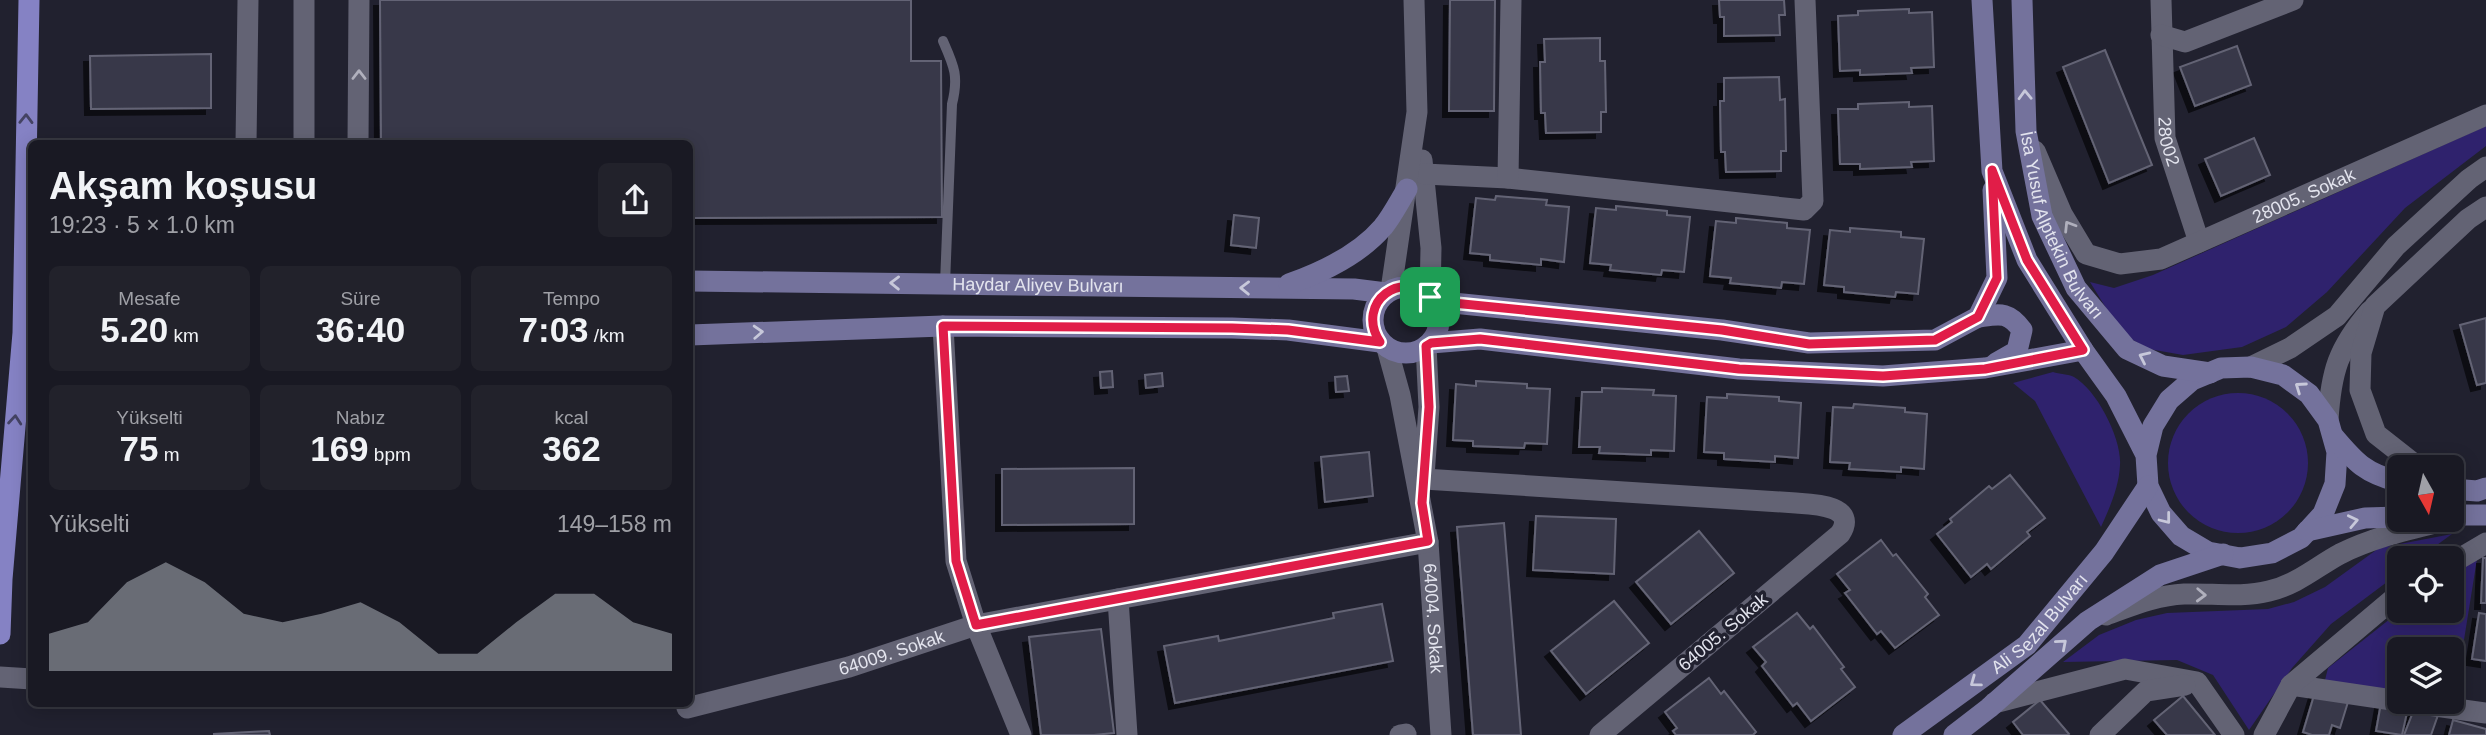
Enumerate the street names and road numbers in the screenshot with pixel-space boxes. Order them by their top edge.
street label: 28002 [2154,117,2184,169]
street label: İsa Yusuf Alptekin Bulvarı [2016,130,2108,323]
street label: 28005. Sokak [2249,164,2359,227]
street label: Haydar Aliyev Bulvarı [952,274,1124,296]
street label: 64004. Sokak [1419,563,1447,675]
street label: Ali Sezal Bulvarı [1987,570,2092,678]
street label: 64005. Sokak [1674,588,1772,675]
street label: 64009. Sokak [837,626,948,679]

